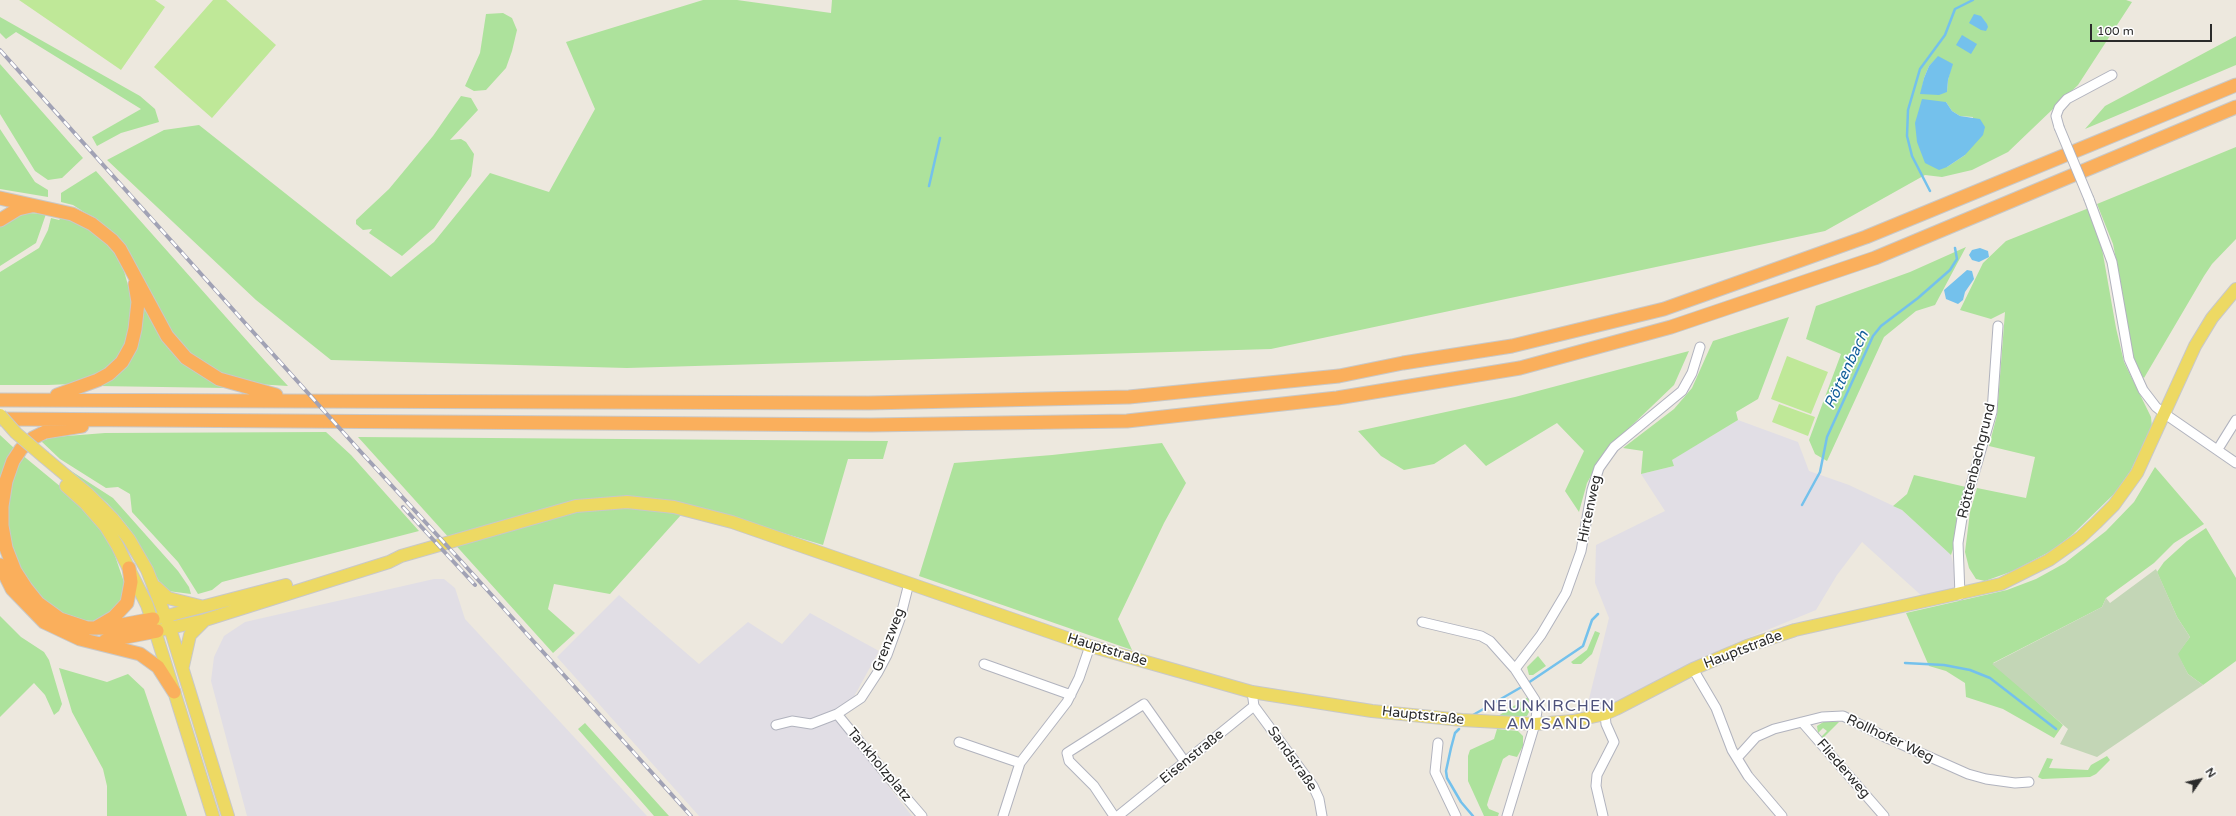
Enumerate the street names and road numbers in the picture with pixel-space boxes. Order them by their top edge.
street label: Röttenbachgrund [1955,402,1999,520]
street label: Hirtenweg [1575,474,1605,544]
street label: Grenzweg [869,606,909,674]
street label: Hauptstraße [1701,627,1785,673]
street label: Hauptstraße [1065,630,1149,670]
street label: Hauptstraße [1381,703,1465,729]
street label: Rollhofer Weg [1844,711,1936,767]
street label: Sandstraße [1263,723,1321,795]
street label: Tankholzplatz [843,725,915,805]
street label: Eisenstraße [1157,726,1227,788]
street label: Fliederweg [1813,736,1873,802]

